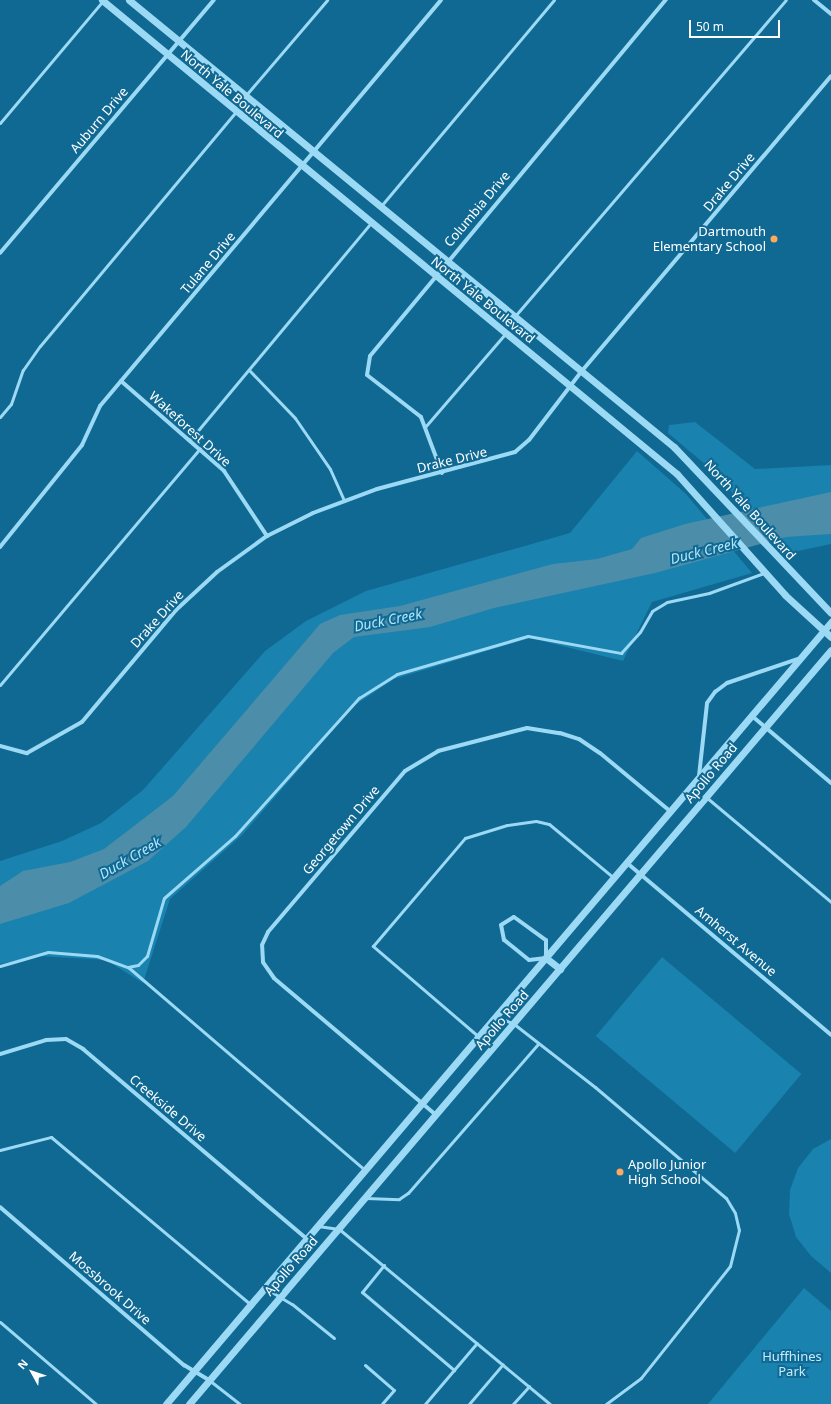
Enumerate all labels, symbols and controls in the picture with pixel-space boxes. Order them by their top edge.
scale bar [691,12,782,38]
text: 50 m [696,18,724,35]
street label: North Yale Boulevard [178,47,286,141]
street label: Auburn Drive [67,84,131,156]
street label: Drake Drive [700,150,758,214]
street label: Columbia Drive [441,168,513,250]
place label: Dartmouth Elementary School [653,224,766,255]
street label: Tulane Drive [178,229,238,297]
marker: Dartmouth Elementary School [769,234,779,244]
street label: North Yale Boulevard [428,253,538,347]
street label: Wakeforest Drive [146,388,234,470]
street label: Drake Drive [415,444,489,476]
street label: North Yale Boulevard [701,457,799,563]
water label: Duck Creek [669,535,739,567]
street label: Drake Drive [127,587,187,651]
water label: Duck Creek [353,605,423,635]
street label: Apollo Road [681,740,741,806]
street label: Georgetown Drive [299,782,383,878]
water label: Duck Creek [96,834,164,882]
street label: Amherst Avenue [692,903,780,979]
street label: Apollo Road [472,987,532,1053]
street label: Creekside Drive [126,1071,210,1145]
place label: Apollo Junior High School [628,1157,706,1188]
marker: Apollo Junior High School [615,1167,625,1177]
street label: Apollo Road [261,1233,321,1299]
street label: Mossbrook Drive [66,1248,154,1328]
park label: Huffhines Park [762,1349,822,1380]
north arrow [12,1352,52,1392]
text: N [14,1356,31,1372]

